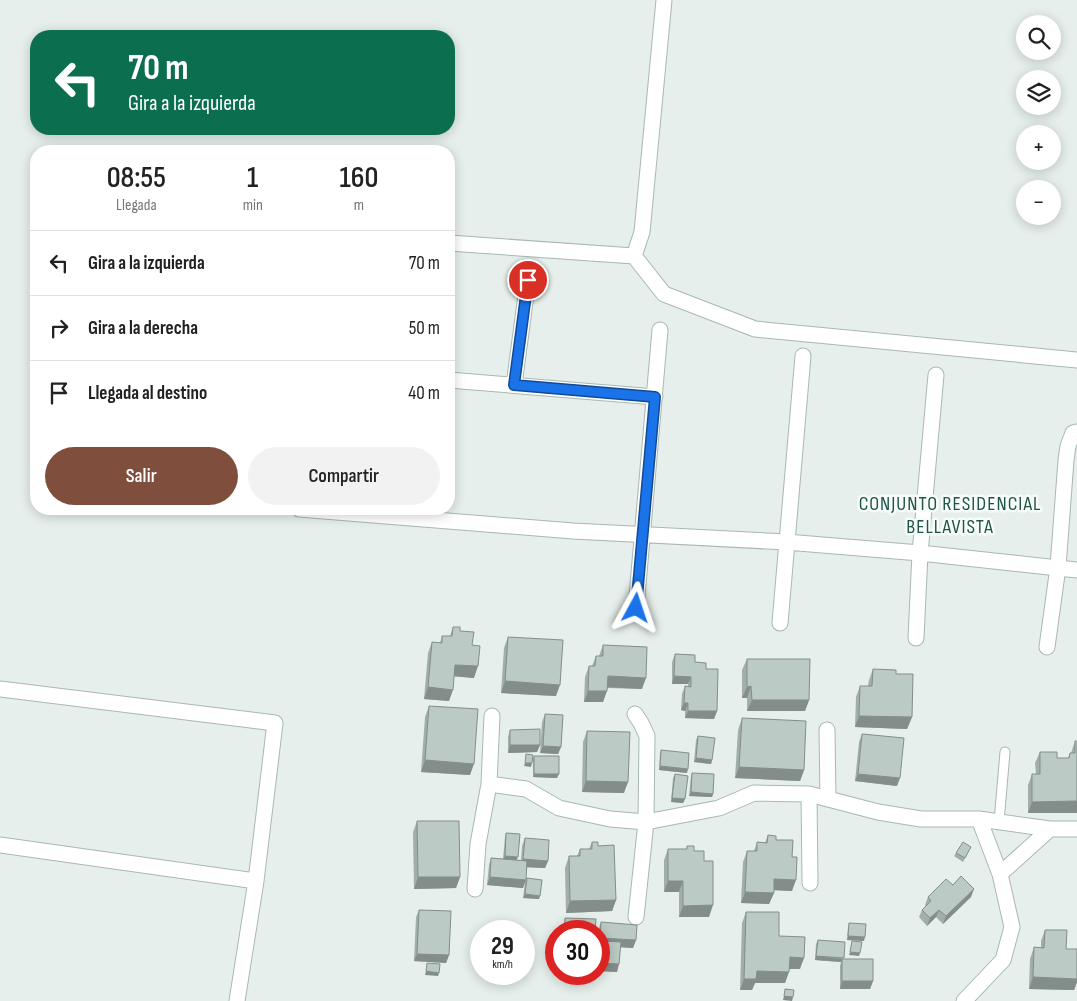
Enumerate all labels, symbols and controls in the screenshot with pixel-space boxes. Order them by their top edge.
map controls [1016,15,1061,225]
button: search [1016,15,1061,60]
text: 70 m [128,47,188,90]
icon: left [45,50,110,115]
button: layers [1016,70,1061,115]
text: Gira a la izquierda [128,90,256,117]
button: + [1016,125,1061,170]
text: 08:55 [107,160,166,196]
text: 1 [247,160,258,196]
text: 160 [339,160,378,196]
button: − [1016,180,1061,225]
text: Llegada [116,196,157,215]
text: min [243,196,263,215]
text: m [354,196,364,215]
icon: left [45,249,73,277]
text: Gira a la izquierda [88,252,205,275]
text: 70 m [409,252,440,275]
pin [507,259,549,301]
icon: arrive [514,266,542,294]
icon: right [45,314,73,342]
text: Gira a la derecha [88,317,198,340]
text: 50 m [409,317,440,340]
icon: arrive [45,379,73,407]
text: Llegada al destino [88,382,207,405]
text: 40 m [408,382,440,405]
button: Salir [45,447,238,505]
button: Compartir [248,447,440,505]
district label: CONJUNTO RESIDENCIAL BELLAVISTA [859,492,1041,539]
position arrow [609,581,661,633]
speed limit sign: 30 [545,920,610,985]
text: 29 [491,931,514,962]
text: km/h [492,957,513,972]

